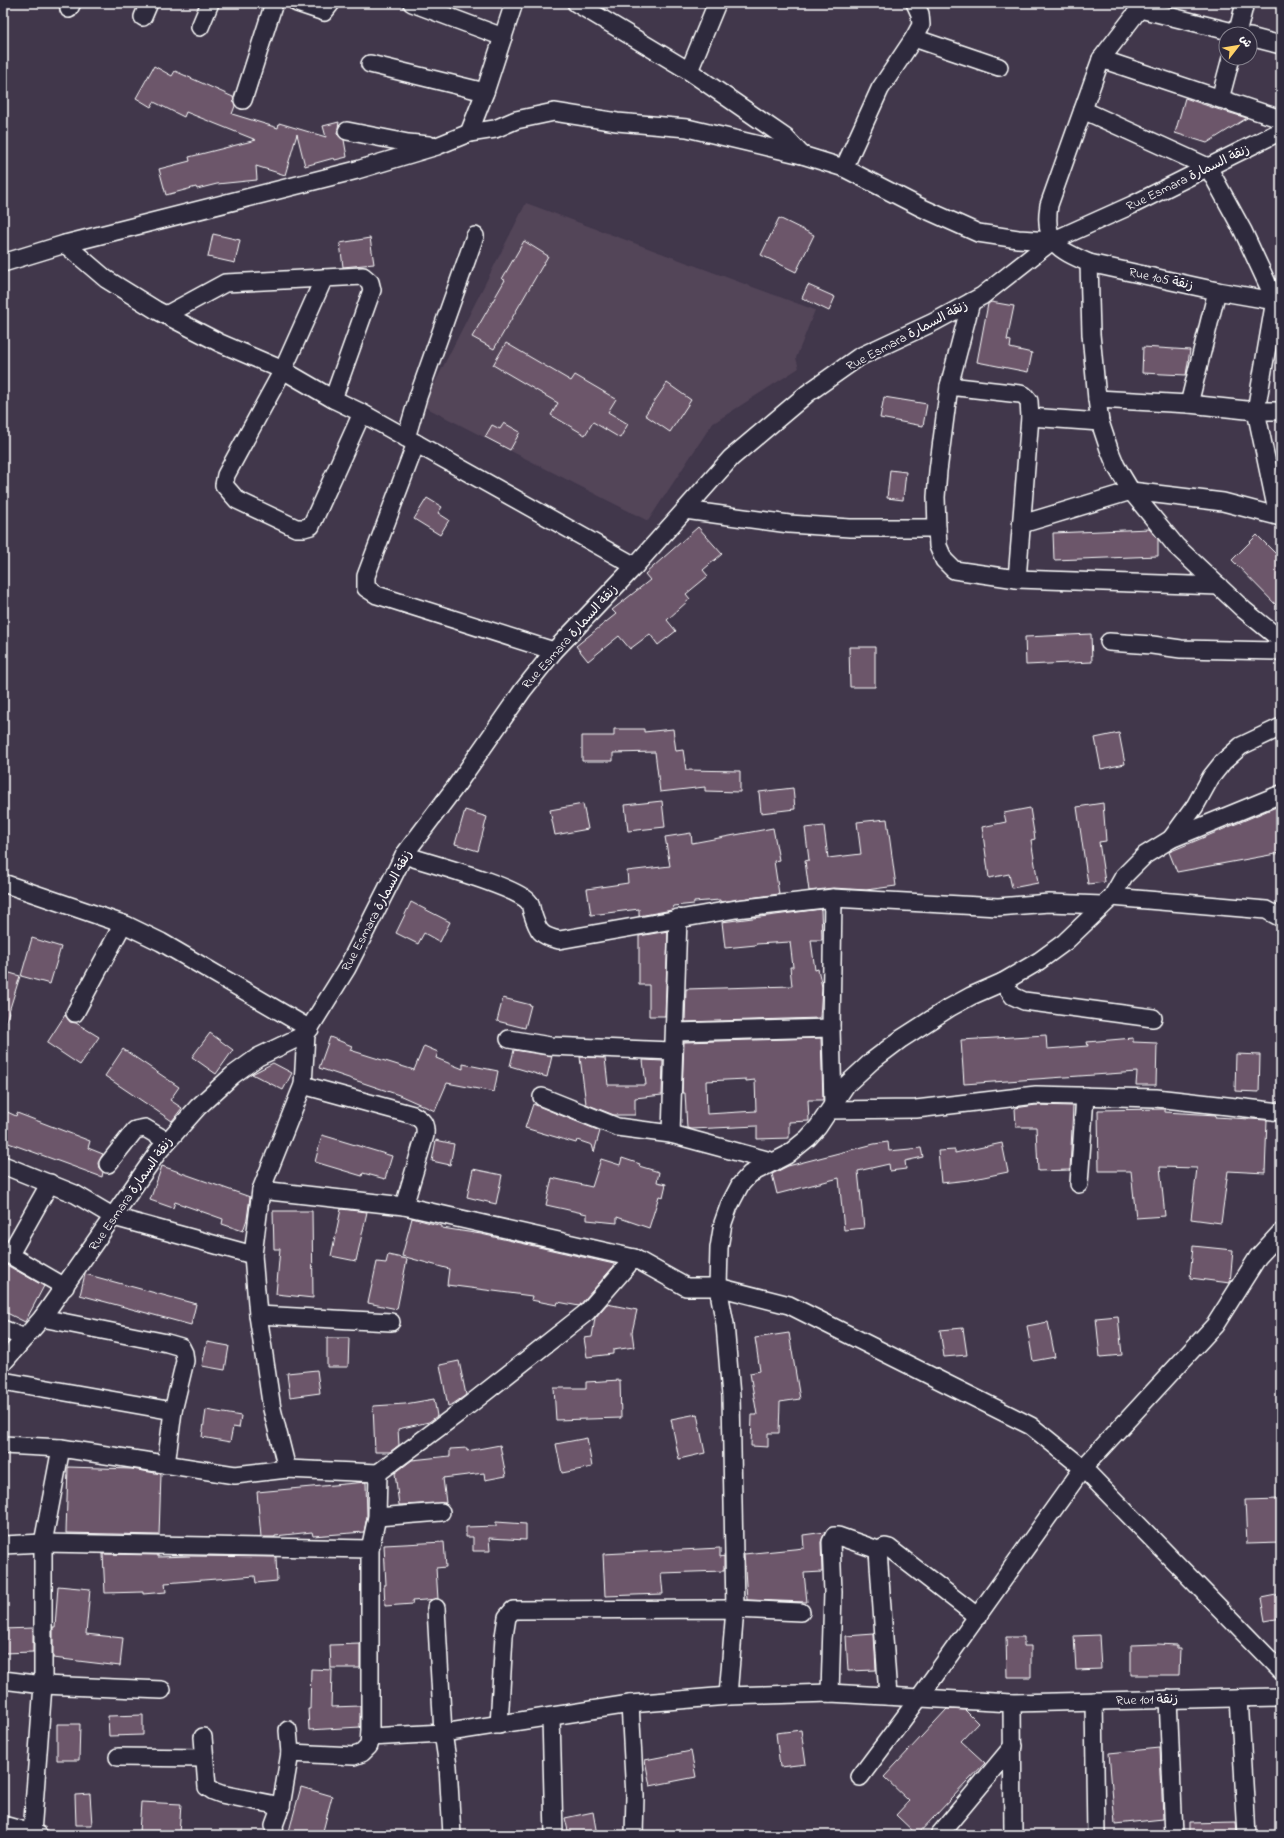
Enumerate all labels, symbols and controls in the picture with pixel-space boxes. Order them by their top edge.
north arrow [1218,26,1258,66]
text: ش [1236,32,1256,51]
street label: Rue Esmara زنقة السمارة [1123,140,1253,216]
street label: Rue 105 زنقة [1127,263,1195,295]
street label: Rue Esmara زنقة السمارة [843,296,971,376]
street label: Rue Esmara زنقة السمارة [518,580,622,694]
street label: Rue Esmara زنقة السمارة [337,847,417,975]
street label: Rue Esmara زنقة السمارة [84,1133,178,1255]
street label: Rue 101 زنقة [1116,1689,1178,1711]

